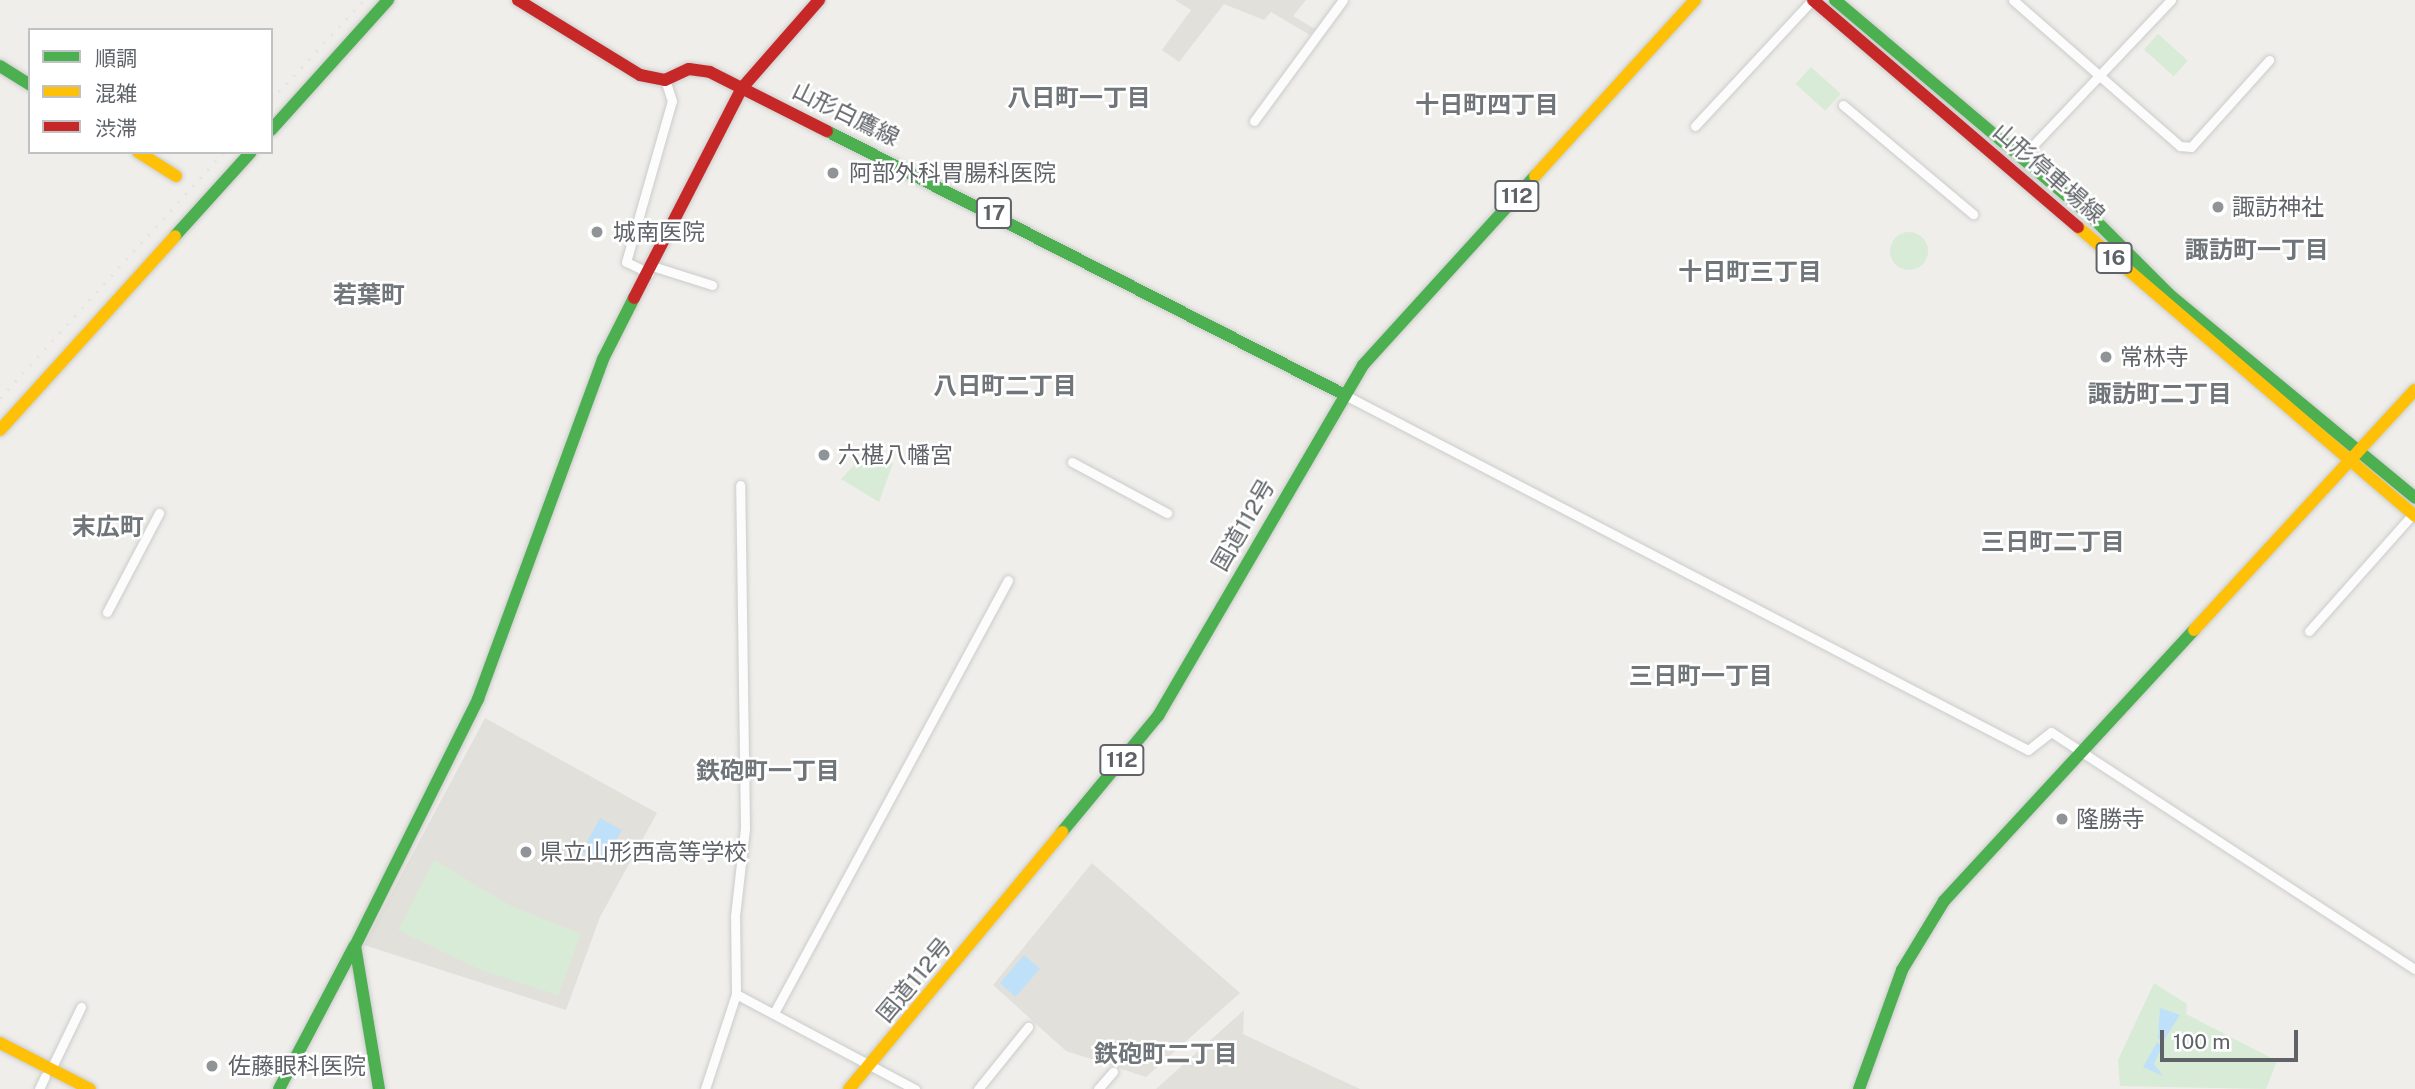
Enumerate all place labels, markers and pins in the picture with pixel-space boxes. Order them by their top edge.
place label: 阿部外科胃腸科医院 [849,159,1056,187]
marker: 阿部外科胃腸科医院 [823,163,843,183]
place label: 諏訪神社 [2232,193,2324,221]
marker: 諏訪神社 [2210,199,2226,215]
place label: 城南医院 [613,218,705,246]
marker: 城南医院 [587,222,607,242]
place label: 常林寺 [2120,343,2189,371]
marker: 常林寺 [2098,349,2114,365]
place label: 六椹八幡宮 [838,441,953,469]
marker: 六椹八幡宮 [816,447,832,463]
place label: 隆勝寺 [2076,805,2145,833]
marker: 隆勝寺 [2054,811,2070,827]
place label: 県立山形西高等学校 [540,838,747,866]
marker: 県立山形西高等学校 [518,844,534,860]
place label: 佐藤眼科医院 [228,1052,366,1080]
marker: 佐藤眼科医院 [202,1056,222,1076]

